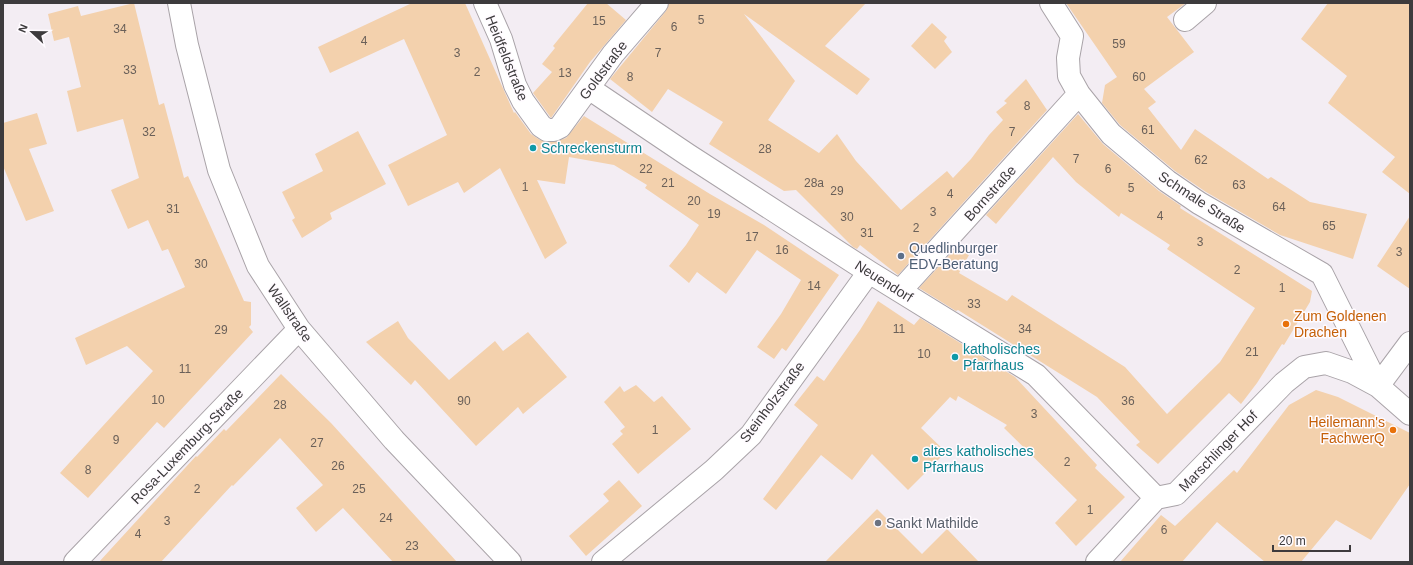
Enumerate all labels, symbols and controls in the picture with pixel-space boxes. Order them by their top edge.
north arrow [12,12,52,52]
street label: Heidfeldstraße [483,13,532,103]
house number: 5 [698,13,705,27]
house number: 15 [592,14,606,28]
house number: 6 [671,20,678,34]
text: N [16,22,30,34]
house number: 34 [113,22,127,36]
house number: 4 [361,34,368,48]
street label: Goldstraße [576,37,630,102]
house number: 59 [1112,37,1126,51]
house number: 3 [454,46,461,60]
house number: 7 [655,46,662,60]
house number: 33 [123,63,137,77]
house number: 2 [474,65,481,79]
house number: 13 [558,66,572,80]
house number: 8 [627,70,634,84]
house number: 60 [1132,70,1146,84]
house number: 8 [1024,99,1031,113]
house number: 61 [1141,123,1155,137]
house number: 32 [142,125,156,139]
house number: 7 [1009,125,1016,139]
place label: Schreckensturm [541,140,642,156]
house number: 28 [758,142,772,156]
marker: Schreckensturm [528,143,538,153]
house number: 7 [1073,152,1080,166]
house number: 62 [1194,153,1208,167]
house number: 22 [639,162,653,176]
street label: Bornstraße [961,162,1019,224]
house number: 6 [1105,162,1112,176]
street label: Schmale Straße [1156,168,1249,236]
house number: 21 [661,176,675,190]
house number: 28a [804,176,824,190]
house number: 63 [1232,178,1246,192]
house number: 1 [522,180,529,194]
house number: 5 [1128,181,1135,195]
house number: 29 [830,184,844,198]
house number: 4 [947,187,954,201]
house number: 20 [687,194,701,208]
house number: 64 [1272,200,1286,214]
house number: 31 [166,202,180,216]
house number: 3 [930,205,937,219]
house number: 19 [707,207,721,221]
house number: 4 [1157,209,1164,223]
house number: 30 [840,210,854,224]
house number: 65 [1322,219,1336,233]
house number: 2 [913,221,920,235]
house number: 31 [860,226,874,240]
house number: 17 [745,230,759,244]
house number: 3 [1197,235,1204,249]
place label: Quedlinburger EDV-Beratung [909,240,999,272]
house number: 16 [775,243,789,257]
house number: 3 [1396,245,1403,259]
marker: Quedlinburger EDV-Beratung [896,251,906,261]
house number: 30 [194,257,208,271]
street label: Neuendorf [852,257,916,305]
house number: 2 [1234,263,1241,277]
house number: 14 [807,279,821,293]
street label: Wallstraße [264,281,316,345]
house number: 1 [1279,281,1286,295]
house number: 33 [967,297,981,311]
place label: Zum Goldenen Drachen [1294,308,1387,340]
marker: Zum Goldenen Drachen [1281,319,1291,329]
house number: 11 [893,322,906,336]
house number: 34 [1018,322,1032,336]
house number: 29 [214,323,228,337]
place label: katholisches Pfarrhaus [963,341,1040,373]
house number: 21 [1245,345,1259,359]
house number: 10 [917,347,931,361]
marker: katholisches Pfarrhaus [950,352,960,362]
street label: Steinholzstraße [736,358,808,446]
house number: 11 [179,362,192,376]
street label: Rosa-Luxemburg-Straße [128,385,246,507]
house number: 10 [151,393,165,407]
house number: 90 [457,394,471,408]
house number: 36 [1121,394,1135,408]
house number: 28 [273,398,287,412]
house number: 3 [1031,407,1038,421]
street label: Marschlinger Hof [1175,407,1261,495]
place label: Heilemann's FachwerQ [1308,414,1385,446]
house number: 1 [652,423,659,437]
marker: Heilemann's FachwerQ [1388,425,1398,435]
house number: 9 [113,433,120,447]
house number: 27 [310,436,324,450]
place label: altes katholisches Pfarrhaus [923,443,1034,475]
marker: altes katholisches Pfarrhaus [910,454,920,464]
house number: 2 [1064,455,1071,469]
house number: 26 [331,459,345,473]
house number: 8 [85,463,92,477]
house number: 2 [194,482,201,496]
house number: 25 [352,482,366,496]
house number: 1 [1087,503,1094,517]
house number: 24 [379,511,393,525]
house number: 3 [164,514,171,528]
place label: Sankt Mathilde [886,515,979,531]
marker: Sankt Mathilde [873,518,883,528]
house number: 6 [1161,523,1168,537]
house number: 4 [135,527,142,541]
scale bar [1273,527,1350,553]
text: 20 m [1279,534,1306,548]
house number: 23 [405,539,419,553]

